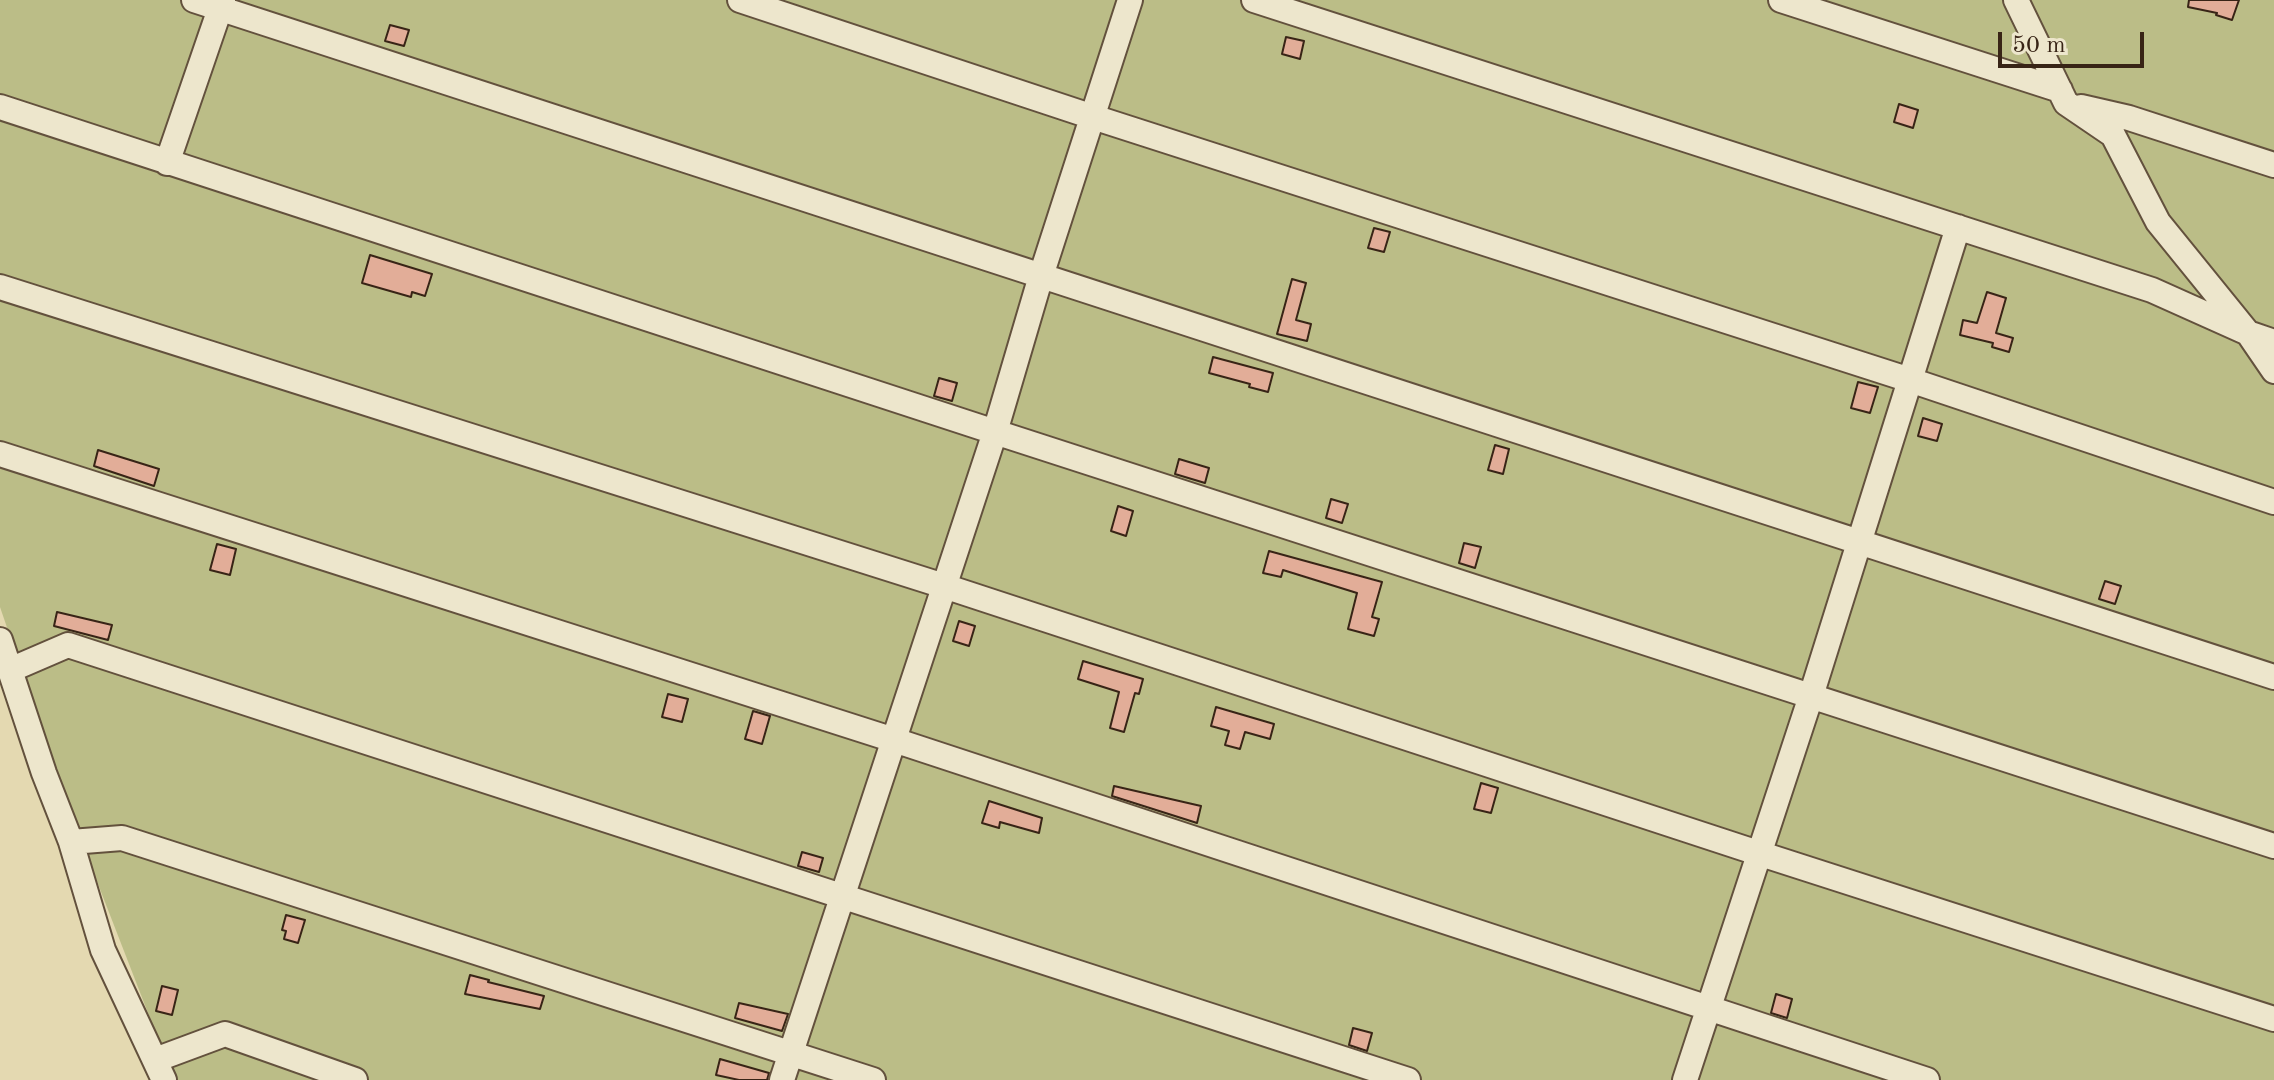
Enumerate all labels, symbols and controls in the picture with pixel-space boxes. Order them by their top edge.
scale bar [2002,16,2148,66]
text: 50 m [2012,34,2066,58]

